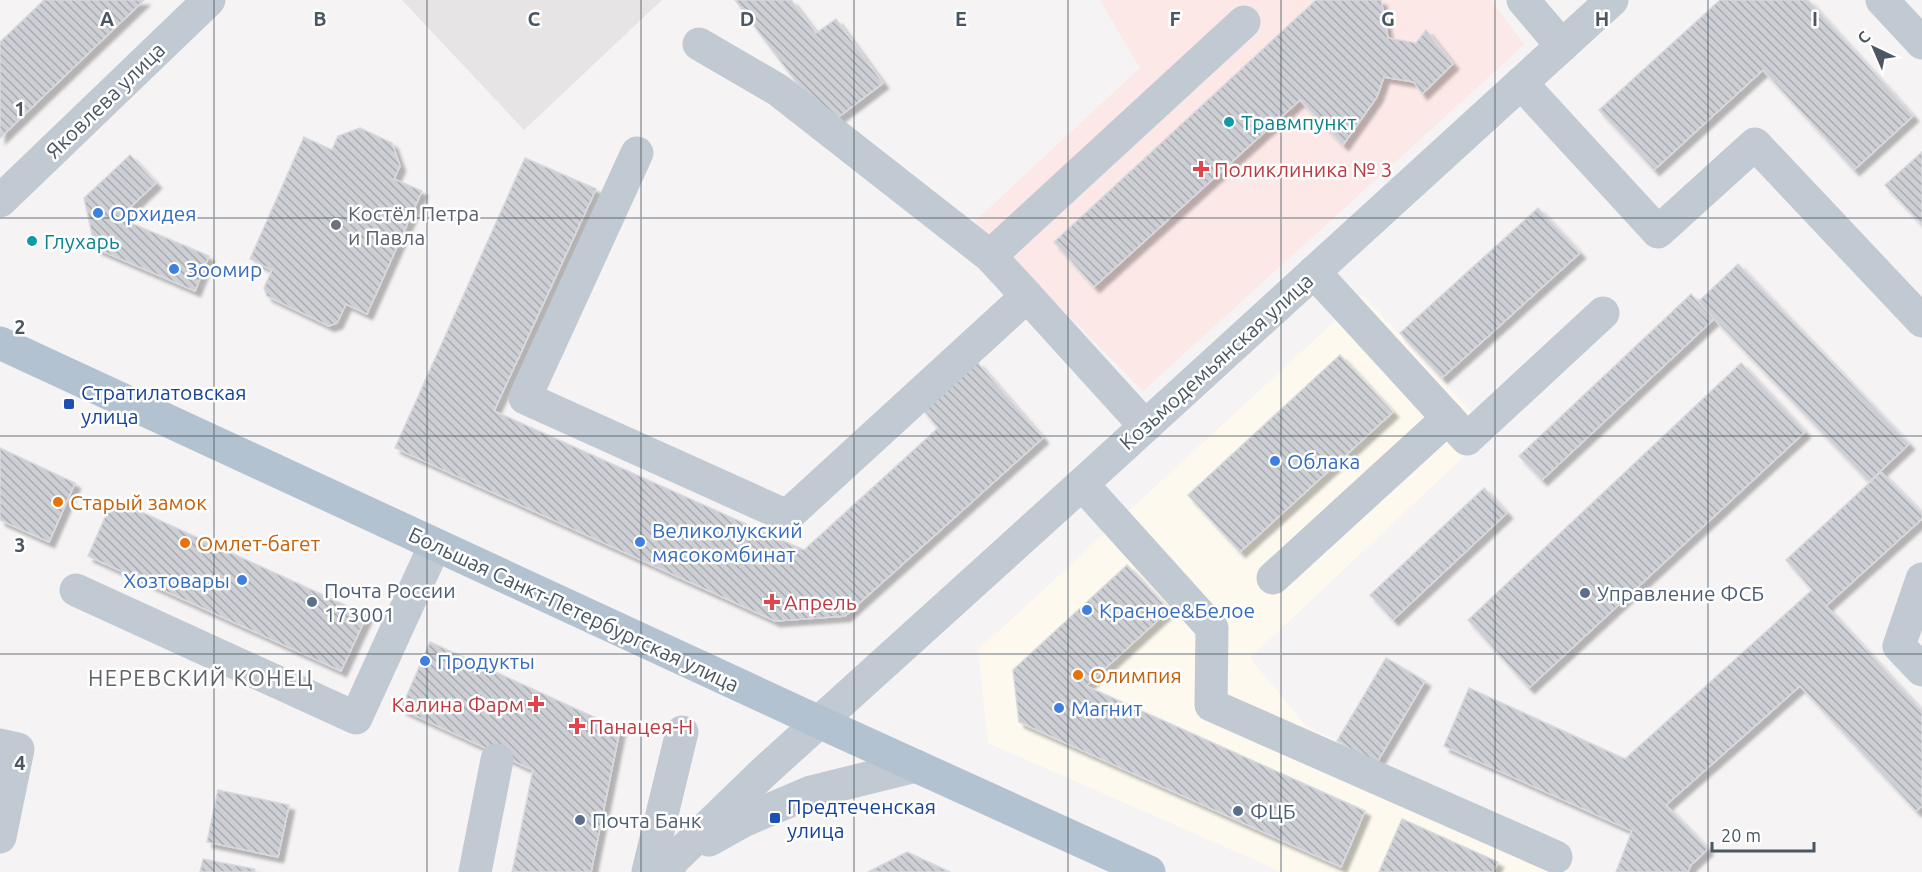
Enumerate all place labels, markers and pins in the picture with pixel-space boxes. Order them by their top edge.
place label: Травмпункт [1241,110,1357,134]
marker: Травмпункт [1222,115,1236,129]
place label: Поликлиника № 3 [1214,157,1392,181]
marker: Поликлиника № 3 [1192,160,1210,178]
place label: Орхидея [110,201,197,225]
place label: Костёл Петра и Павла [348,201,479,249]
marker: Орхидея [91,206,105,220]
marker: Костёл Петра и Павла [329,218,343,232]
place label: Глухарь [44,229,120,253]
marker: Глухарь [25,234,39,248]
place label: Зоомир [186,257,262,281]
marker: Зоомир [167,262,181,276]
place label: Стратилатовская улица [81,380,247,428]
marker: Стратилатовская улица [62,397,76,411]
place label: Облака [1287,449,1360,473]
marker: Облака [1268,454,1282,468]
place label: Старый замок [70,490,207,514]
marker: Старый замок [51,495,65,509]
place label: Великолукский мясокомбинат [652,518,803,566]
place label: Омлет-багет [197,531,321,555]
marker: Великолукский мясокомбинат [633,535,647,549]
marker: Омлет-багет [178,536,192,550]
place label: Хозтовары [123,568,230,592]
marker: Хозтовары [235,573,249,587]
place label: Почта России 173001 [324,578,456,626]
place label: Управление ФСБ [1597,581,1764,605]
marker: Управление ФСБ [1578,586,1592,600]
place label: Апрель [784,590,857,614]
marker: Почта России 173001 [305,595,319,609]
marker: Апрель [765,595,779,609]
place label: Красное&Белое [1099,598,1255,622]
marker: Красное&Белое [1080,603,1094,617]
place label: Продукты [437,649,535,673]
marker: Продукты [418,654,432,668]
place label: Олимпия [1090,663,1182,687]
marker: Олимпия [1071,668,1085,682]
place label: Калина Фарм [392,692,524,716]
place label: Магнит [1071,696,1143,720]
marker: Калина Фарм [529,697,543,711]
marker: Магнит [1052,701,1066,715]
place label: Панацея-Н [589,714,693,738]
marker: Панацея-Н [570,719,584,733]
place label: Предтеченская улица [787,794,936,842]
place label: ФЦБ [1250,799,1296,823]
marker: ФЦБ [1231,804,1245,818]
place label: Почта Банк [592,808,702,832]
marker: Предтеченская улица [768,811,782,825]
marker: Почта Банк [573,813,587,827]

